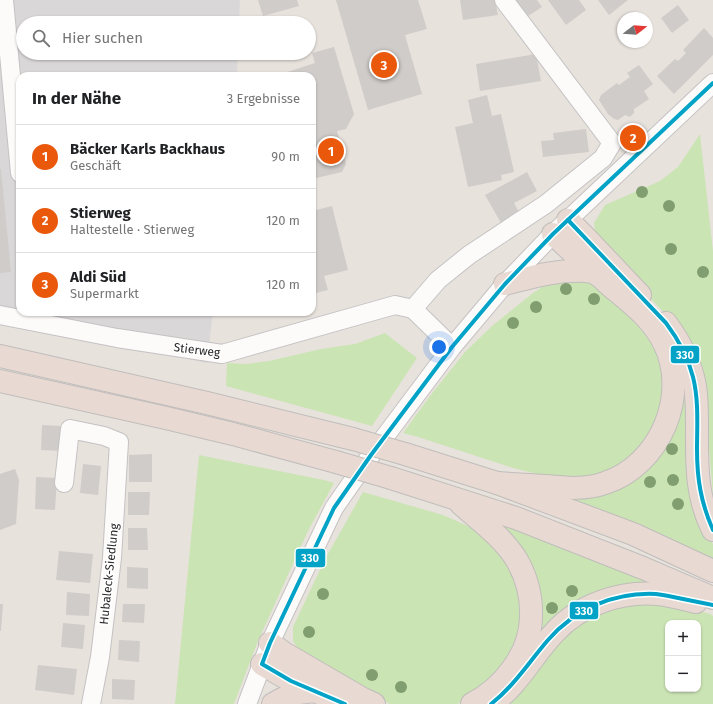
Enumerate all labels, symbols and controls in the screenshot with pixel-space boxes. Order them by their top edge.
north arrow [617,12,653,48]
search box [16,16,316,60]
icon: search [30,27,52,49]
text: Hier suchen [62,29,143,47]
pin: 3 [371,50,397,80]
text: In der Nähe [32,88,121,109]
text: 3 Ergebnisse [227,91,300,106]
pin: 2 [620,123,646,153]
pin: 1 [318,136,344,166]
text: Bäcker Karls Backhaus [70,140,225,158]
text: 1 [42,149,48,164]
text: 90 m [271,149,300,164]
text: Geschäft [70,158,121,173]
text: Stierweg [70,204,131,222]
text: 2 [42,213,48,228]
text: 120 m [266,213,300,228]
text: Haltestelle · Stierweg [70,222,194,237]
text: Aldi Süd [70,268,126,286]
text: 3 [42,277,48,292]
text: 120 m [266,277,300,292]
text: Supermarkt [70,286,139,301]
your location [429,337,449,357]
street label: Stierweg [173,340,222,360]
line badge: 330 [670,345,700,364]
text: 330 [675,349,695,362]
street label: Hubaleck-Siedlung [97,522,121,625]
line badge: 330 [295,548,326,568]
text: 330 [300,552,320,565]
line badge: 330 [569,601,599,620]
text: 330 [574,605,594,618]
map controls [665,620,701,692]
button: + [665,620,701,656]
button: − [665,656,701,692]

